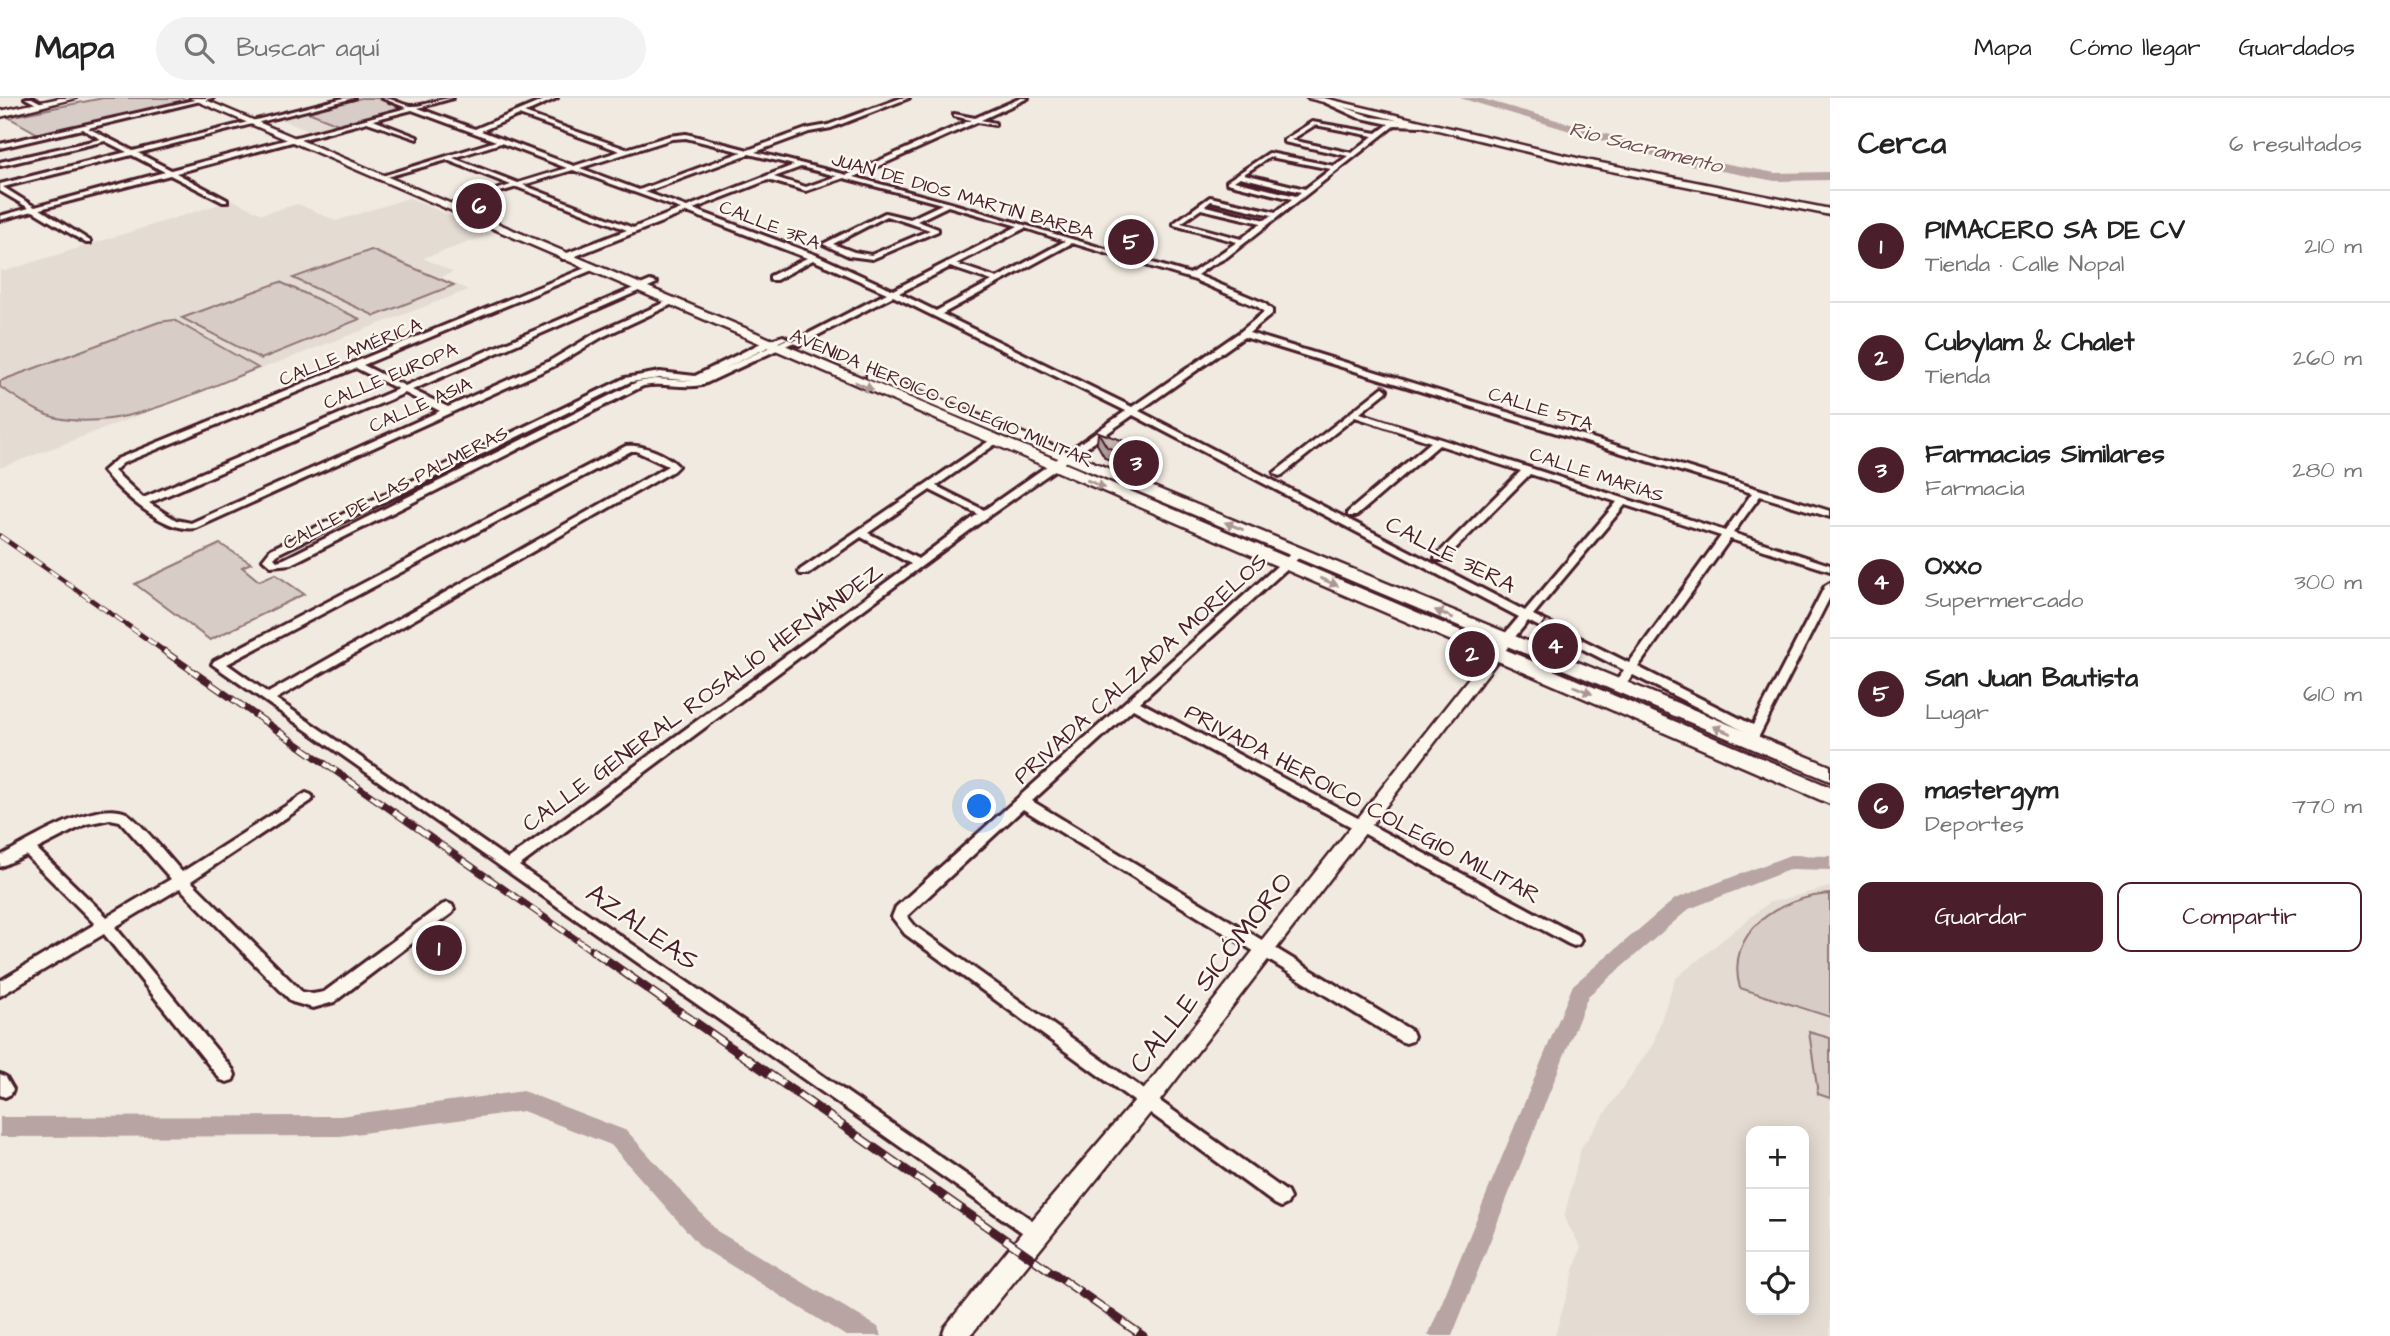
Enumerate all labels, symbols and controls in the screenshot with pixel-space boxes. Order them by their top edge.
search box [156,17,646,80]
text: Mapa [35,25,114,71]
icon: search [180,29,218,67]
text: Buscar aquí [236,30,379,66]
text: Mapa [1974,31,2032,65]
text: Cómo llegar [2070,31,2200,65]
text: Guardados [2238,31,2355,65]
water label: Rio Sacramento [1566,114,1727,181]
text: Cerca [1858,123,1946,165]
text: 6 resultados [2229,128,2362,160]
street label: JUAN DE DIOS MARTIN BARBA [828,146,1097,247]
pin: 6 [456,180,502,232]
street label: CALLE 3RA [715,194,824,257]
text: PIMACERO SA DE CV [1925,212,2185,248]
pin: 5 [1108,216,1154,268]
text: 1 [1880,230,1882,262]
text: 210 m [2304,230,2362,262]
text: Tienda · Calle Nopal [1925,248,2124,280]
street label: CALLE AMÉRICA [275,311,426,393]
street label: AVENIDA HEROICO COLEGIO MILITAR [786,322,1097,475]
text: Cubylam & Chalet [1925,324,2134,360]
street label: CALLE EUROPA [319,336,462,417]
text: 2 [1874,342,1888,374]
text: 260 m [2293,342,2362,374]
text: Tienda [1925,360,1990,392]
street label: CALLE ASIA [365,371,476,440]
one-way arrow [854,380,874,392]
street label: CALLE 5TA [1485,381,1596,438]
street label: CALLE DE LAS PALMERAS [278,420,513,557]
text: Farmacias Similares [1925,436,2165,472]
pin: 3 [1113,437,1159,489]
street label: CALLE MARÍAS [1526,441,1667,510]
text: 3 [1875,454,1887,486]
text: 280 m [2292,454,2362,486]
text: Farmacia [1925,472,2025,504]
one-way arrow [1086,478,1107,489]
street label: CALLE 3ERA [1380,508,1521,602]
one-way arrow [1223,520,1244,531]
street label: PRIVADA CALZADA MORELOS [1007,546,1275,792]
text: Oxxo [1925,548,1982,584]
street label: CALLE GENERAL ROSALÍO HERNÁNDEZ [516,556,890,840]
text: 4 [1873,566,1889,598]
text: 300 m [2294,566,2362,598]
one-way arrow [1318,576,1339,587]
text: Supermercado [1925,584,2083,616]
one-way arrow [1434,608,1454,620]
pin: 4 [1532,620,1578,672]
pin: 2 [1449,628,1495,680]
text: San Juan Bautista [1925,660,2138,696]
text: 5 [1873,678,1889,710]
text: 610 m [2303,678,2362,710]
one-way arrow [1573,684,1593,696]
street label: PRIVADA HEROICO COLEGIO MILITAR [1179,696,1546,912]
text: Lugar [1925,696,1989,728]
one-way arrow [1711,724,1732,735]
text: mastergym [1925,772,2058,808]
your location [962,789,996,823]
text: 6 [1874,790,1888,822]
text: 770 m [2292,790,2362,822]
text: Deportes [1925,808,2024,840]
street label: CALLE SICÓMORO [1120,864,1302,1082]
street label: AZALEAS [578,874,706,980]
button: Guardar [1858,882,2103,952]
button: Compartir [2117,882,2362,952]
pin: 1 [416,922,462,974]
map controls [1746,1126,1809,1315]
button: + [1746,1126,1809,1189]
button: − [1746,1189,1809,1252]
button: locate [1746,1252,1809,1315]

